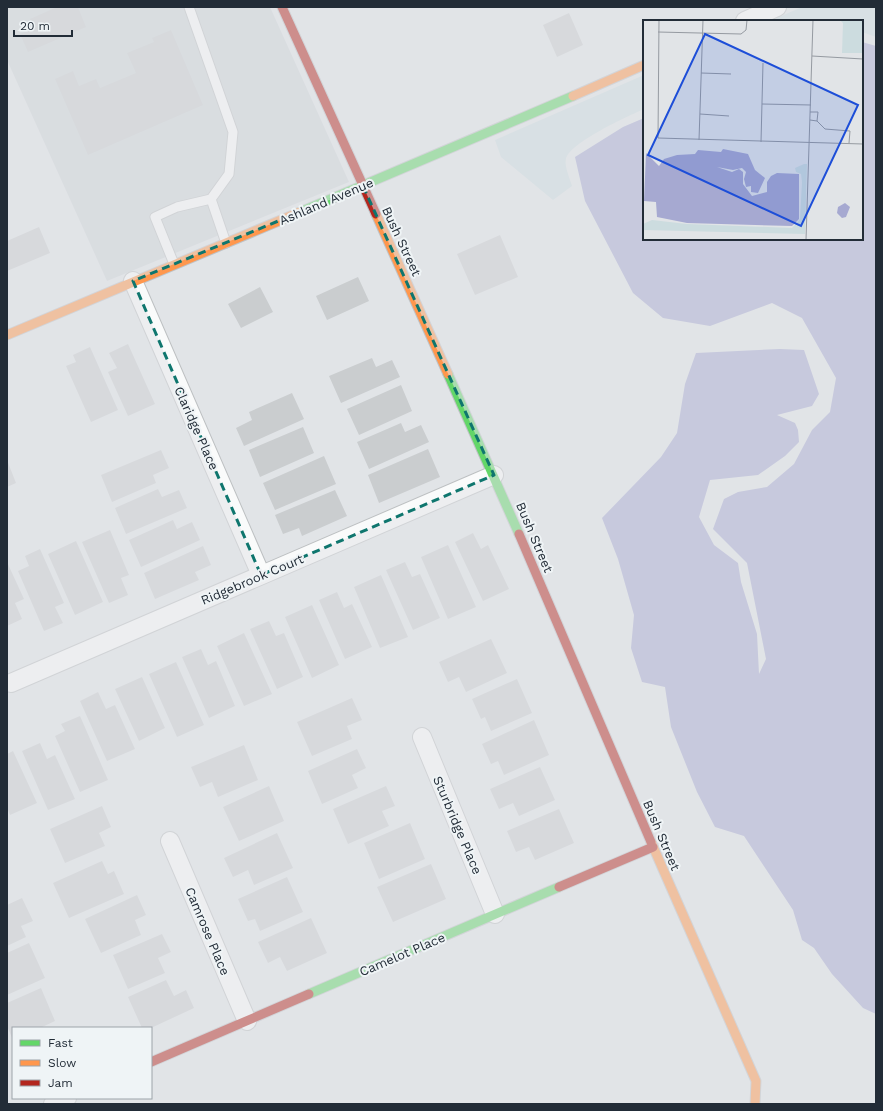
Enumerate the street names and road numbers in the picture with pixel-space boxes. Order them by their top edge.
street label: Ashland Avenue [277,175,376,228]
street label: Bush Street [379,204,424,279]
street label: Claridge Place [171,384,222,472]
street label: Bush Street [513,500,556,575]
street label: Ridgebrook Court [199,551,306,608]
street label: Sturbridge Place [430,774,485,876]
street label: Bush Street [640,798,683,873]
street label: Camrose Place [182,885,233,978]
street label: Camelot Place [357,930,447,979]

